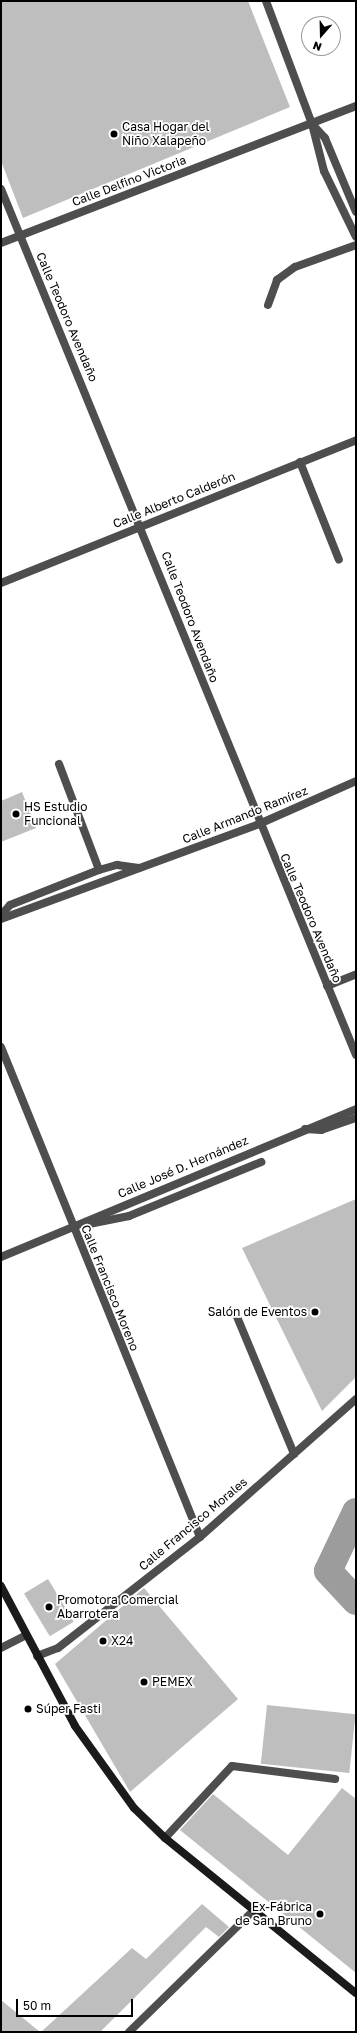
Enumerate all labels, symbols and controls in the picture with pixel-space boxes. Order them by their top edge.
north arrow [301,16,341,56]
text: N [311,39,323,54]
place label: Casa Hogar del Niño Xalapeño [122,120,209,148]
marker: Casa Hogar del Niño Xalapeño [109,129,119,139]
street label: Calle Delfino Victoria [70,153,188,209]
street label: Calle Teodoro Avendaño [33,250,101,384]
street label: Calle Alberto Calderón [111,469,237,531]
street label: Calle Teodoro Avendaño [158,549,222,685]
street label: Calle Armando Ramírez [180,783,310,847]
place label: HS Estudio Funcional [24,800,87,828]
marker: HS Estudio Funcional [11,809,21,819]
street label: Calle Teodoro Avendaño [277,851,345,985]
street label: Calle José D. Hernández [116,1133,250,1201]
street label: Calle Francisco Moreno [78,1223,142,1353]
place label: Salón de Eventos [208,1305,307,1319]
marker: Salón de Eventos [310,1307,320,1317]
street label: Calle Francisco Morales [136,1474,250,1574]
place label: Promotora Comercial Abarrotera [57,1593,179,1621]
marker: Promotora Comercial Abarrotera [44,1602,54,1612]
place label: X24 [111,1634,133,1648]
marker: X24 [98,1636,108,1646]
place label: PEMEX [152,1675,193,1689]
marker: PEMEX [139,1677,149,1687]
place label: Súper Fasti [36,1702,101,1716]
marker: Súper Fasti [23,1704,33,1714]
place label: Ex-Fábrica de San Bruno [235,1900,312,1928]
marker: Ex-Fábrica de San Bruno [315,1909,325,1919]
scale bar [18,1991,135,2017]
text: 50 m [23,1998,51,2013]

